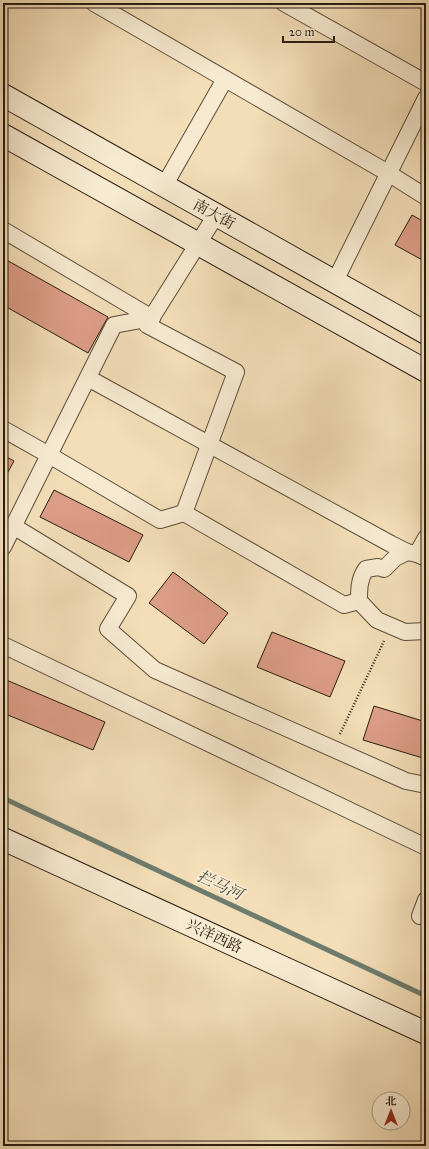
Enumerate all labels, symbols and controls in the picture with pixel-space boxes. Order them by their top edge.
scale bar [283,18,334,44]
text: 20 m [289,25,315,39]
street label: 南大街 [190,195,238,233]
water label: 拦马河 [194,866,248,905]
street label: 兴洋西路 [183,915,245,957]
north arrow [371,1091,411,1131]
text: 北 [386,1095,397,1108]

